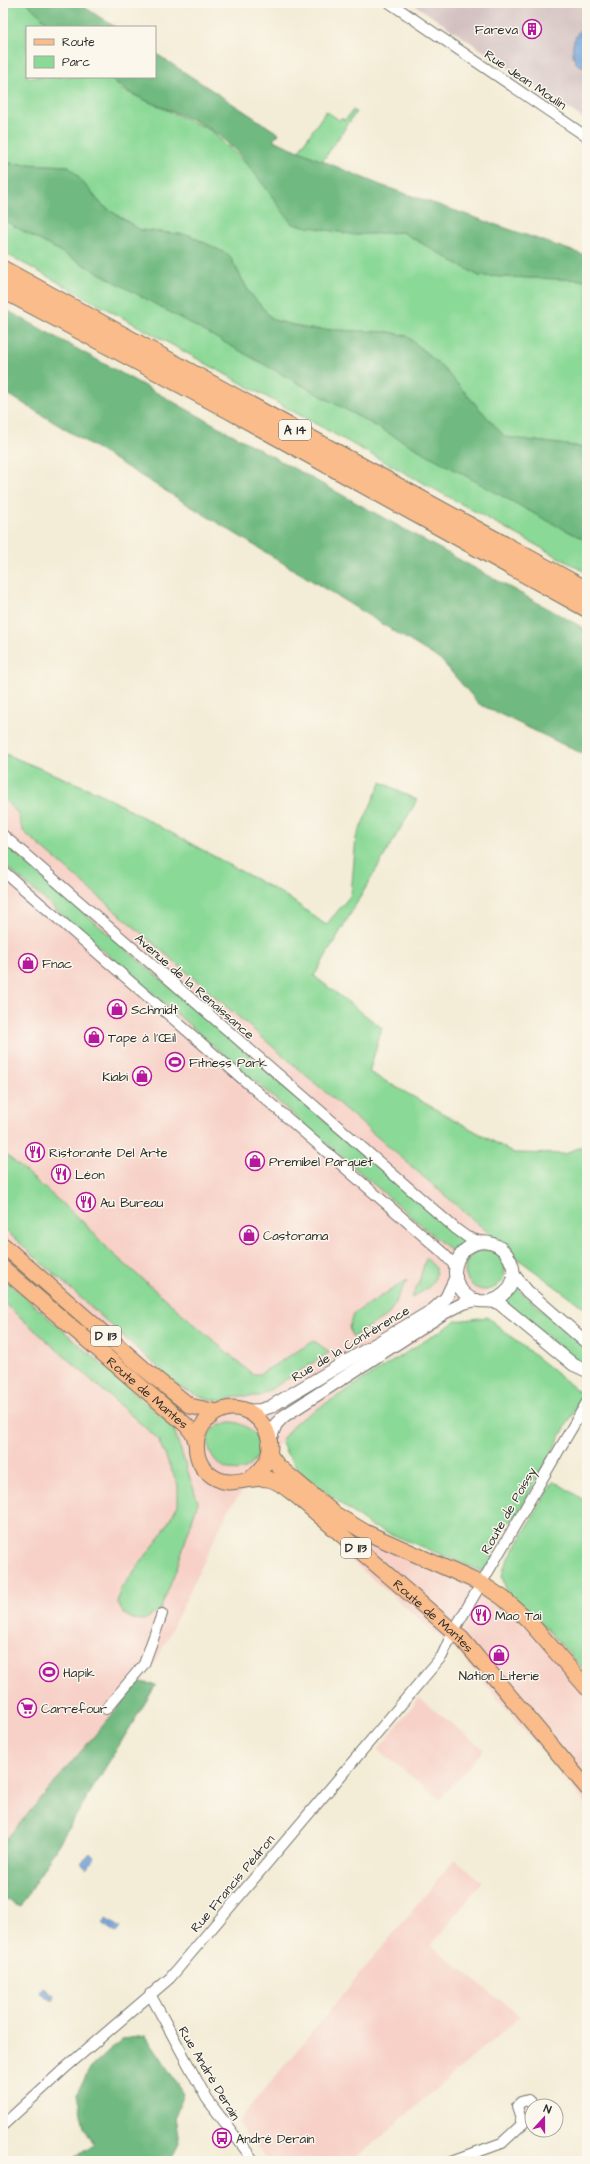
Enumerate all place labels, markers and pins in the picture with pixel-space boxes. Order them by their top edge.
building icon: Fareva [521,18,543,40]
place label: Fareva [475,21,518,39]
shop icon: Fnac [17,952,39,974]
place label: Fnac [42,955,72,973]
shop icon: Schmidt [106,998,128,1020]
place label: Schmidt [131,1001,179,1019]
shop icon: Tape à l'Œil [83,1026,105,1048]
place label: Tape à l'Œil [108,1029,176,1047]
sports icon: Fitness Park [164,1051,186,1073]
place label: Fitness Park [189,1054,267,1072]
shop icon: Kiabi [131,1065,153,1087]
place label: Kiabi [102,1068,128,1086]
restaurant icon: Ristorante Del Arte [24,1141,46,1163]
place label: Ristorante Del Arte [49,1144,168,1162]
shop icon: Premibel Parquet [244,1150,266,1172]
place label: Premibel Parquet [269,1153,374,1171]
restaurant icon: Léon [50,1163,72,1185]
place label: Léon [75,1166,105,1184]
restaurant icon: Au Bureau [75,1191,97,1213]
place label: Au Bureau [100,1194,164,1212]
shop icon: Castorama [238,1224,260,1246]
place label: Castorama [263,1227,329,1245]
restaurant icon: Mao Tai [470,1604,492,1626]
place label: Mao Tai [495,1607,542,1625]
shop icon: Nation Literie [488,1644,510,1666]
sports icon: Hapik [38,1661,60,1683]
place label: Hapik [63,1664,95,1682]
place label: Nation Literie [459,1667,539,1685]
supermarket icon: Carrefour [16,1697,38,1719]
place label: Carrefour [41,1700,107,1718]
bus stop icon: André Derain [211,2127,233,2149]
place label: André Derain [236,2130,315,2148]

